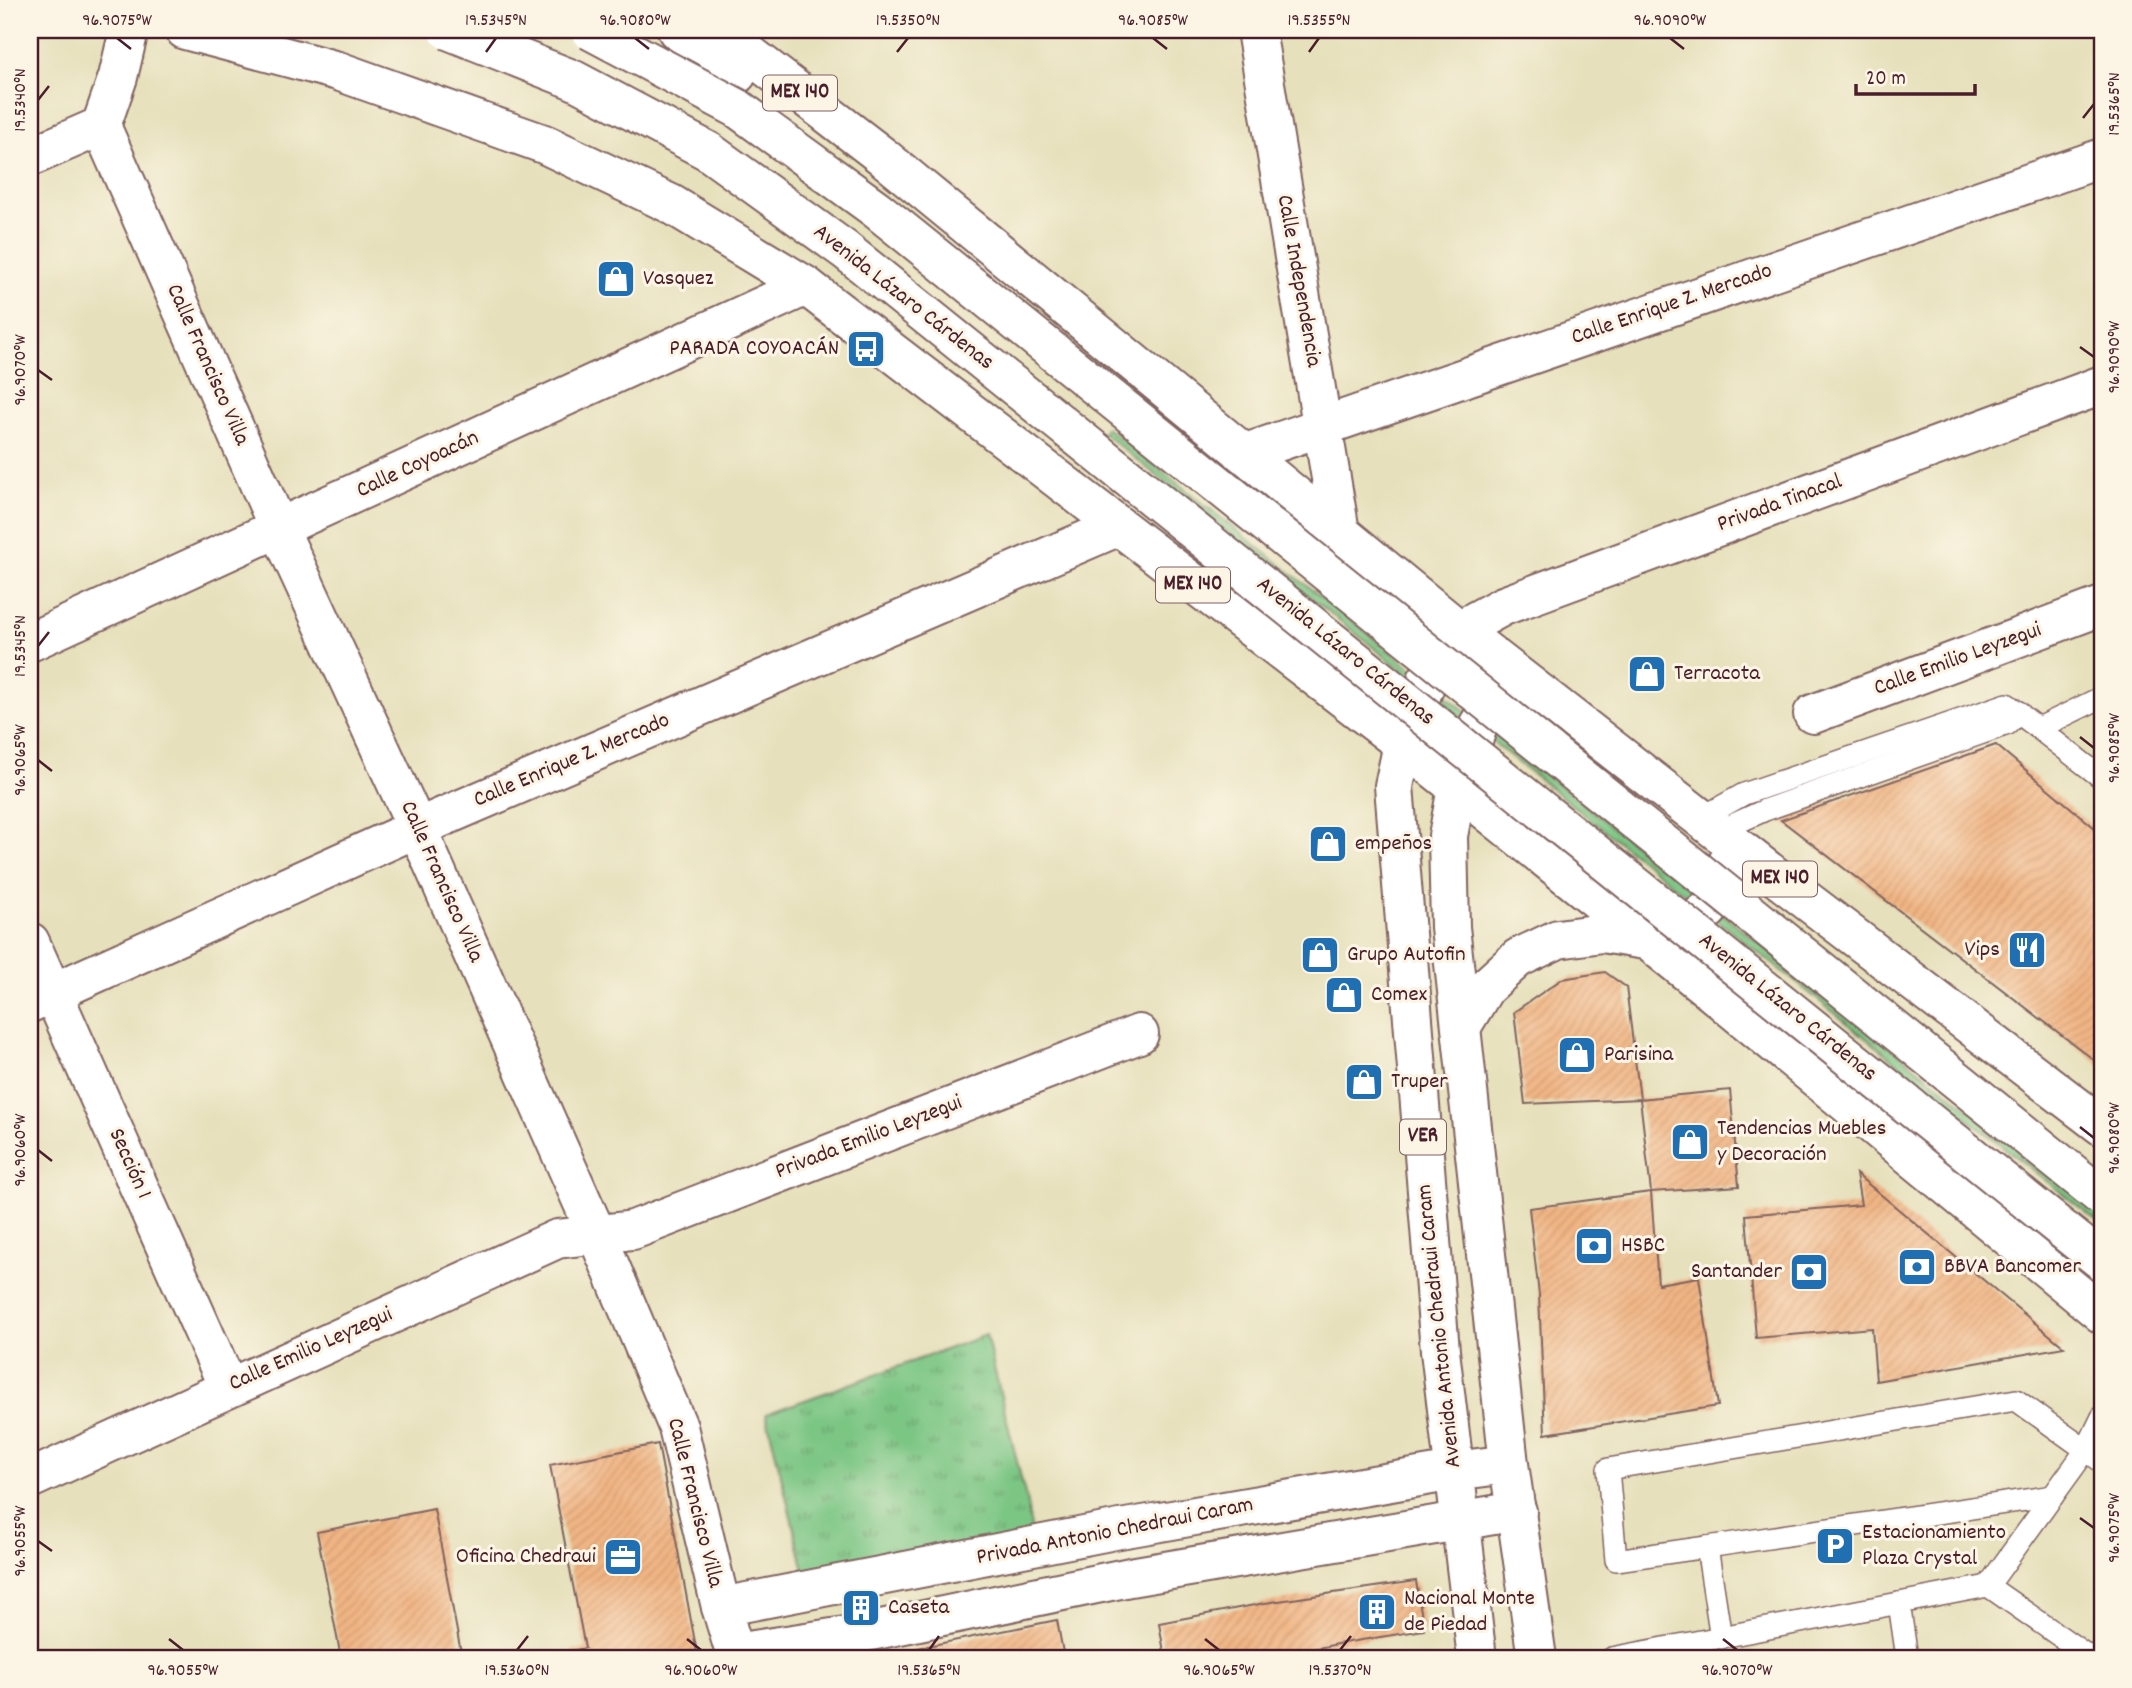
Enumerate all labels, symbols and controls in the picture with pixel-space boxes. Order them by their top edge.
text: 96.9075°W [82,9,152,34]
text: 19.5345°N [465,9,527,34]
text: 96.9080°W [599,9,671,34]
text: 19.5350°N [876,9,940,34]
text: 96.9085°W [1118,9,1189,34]
text: 19.5355°N [1288,9,1350,34]
text: 96.9090°W [1634,9,1707,34]
scale bar [1856,52,1974,96]
text: 20 m [1866,65,1906,95]
text: 19.5340°N [9,68,34,132]
text: 19.5365°N [2103,72,2128,136]
road number: MEX 140 [763,76,837,110]
street label: Calle Independencia [1267,192,1330,371]
street label: Avenida Lázaro Cárdenas [805,217,1001,379]
street label: Calle Enrique Z. Mercado [1567,255,1777,355]
shop icon: Vasquez [595,258,637,300]
place label: Vasquez [643,263,714,296]
street label: Calle Francisco Villa [157,279,258,452]
text: 96.9090°W [2103,320,2128,393]
bus stop icon: PARADA COYOACÁN [845,328,887,370]
place label: PARADA COYOACÁN [669,333,839,366]
text: 96.9070°W [9,334,34,405]
street label: Calle Coyoacán [351,422,485,508]
street label: Privada Tinacal [1713,466,1848,542]
road number: MEX 140 [1156,568,1230,602]
street label: Avenida Lázaro Cárdenas [1248,569,1442,735]
street label: Calle Emilio Leyzegui [1870,614,2046,706]
text: 19.5345°N [9,615,34,677]
shop icon: Terracota [1626,653,1668,695]
place label: Terracota [1674,658,1761,691]
street label: Calle Enrique Z. Mercado [469,705,675,817]
text: 96.9085°W [2103,712,2128,783]
text: 96.9065°W [9,724,34,796]
street label: Calle Francisco Villa [391,796,492,969]
shop icon: empeños [1307,823,1349,865]
place label: empeños [1355,828,1432,861]
road number: MEX 140 [1743,862,1817,896]
street label: Avenida Lázaro Cárdenas [1690,925,1884,1091]
restaurant icon: Vips [2006,929,2048,971]
shop icon: Grupo Autofin [1299,934,1341,976]
place label: Vips [1964,934,2000,967]
place label: Grupo Autofin [1347,939,1466,972]
shop icon: Comex [1323,974,1365,1016]
place label: Comex [1371,979,1428,1012]
shop icon: Parisina [1556,1034,1598,1076]
place label: Parisina [1604,1039,1674,1072]
shop icon: Truper [1343,1061,1385,1103]
place label: Truper [1391,1066,1448,1099]
street label: Privada Emilio Leyzegui [771,1087,967,1189]
text: 96.9080°W [2103,1102,2128,1174]
text: 96.9060°W [9,1113,34,1186]
place label: Tendencias Muebles y Decoración [1717,1113,1886,1172]
road number: VER [1400,1120,1446,1154]
shop icon: Tendencias Muebles y Decoración [1669,1121,1711,1163]
street label: Sección 1 [99,1123,159,1205]
street label: Avenida Antonio Chedraui Caram [1409,1183,1471,1469]
bank icon: HSBC [1573,1225,1615,1267]
place label: HSBC [1621,1230,1665,1263]
bank icon: BBVA Bancomer [1896,1246,1938,1288]
bank icon: Santander [1788,1251,1830,1293]
place label: BBVA Bancomer [1944,1251,2081,1284]
place label: Santander [1691,1256,1782,1289]
street label: Calle Emilio Leyzegui [224,1299,398,1401]
street label: Calle Francisco Villa [657,1415,731,1592]
street label: Privada Antonio Chedraui Caram [974,1489,1256,1575]
text: 96.9075°W [2103,1493,2128,1563]
text: 96.9055°W [9,1505,34,1576]
place label: Estacionamiento Plaza Crystal [1862,1517,2006,1576]
parking icon: Estacionamiento Plaza Crystal [1814,1525,1856,1567]
office icon: Oficina Chedraui [602,1536,644,1578]
place label: Oficina Chedraui [456,1541,596,1574]
place label: Nacional Monte de Piedad [1404,1583,1535,1642]
building icon: Caseta [840,1587,882,1629]
building icon: Nacional Monte de Piedad [1356,1591,1398,1633]
place label: Caseta [888,1592,950,1625]
text: 96.9055°W [148,1659,219,1684]
text: 19.5360°N [485,1659,549,1684]
text: 96.9060°W [665,1659,738,1684]
text: 19.5365°N [897,1659,961,1684]
text: 96.9065°W [1183,1659,1255,1684]
text: 19.5370°N [1309,1659,1371,1684]
text: 96.9070°W [1702,1659,1773,1684]

